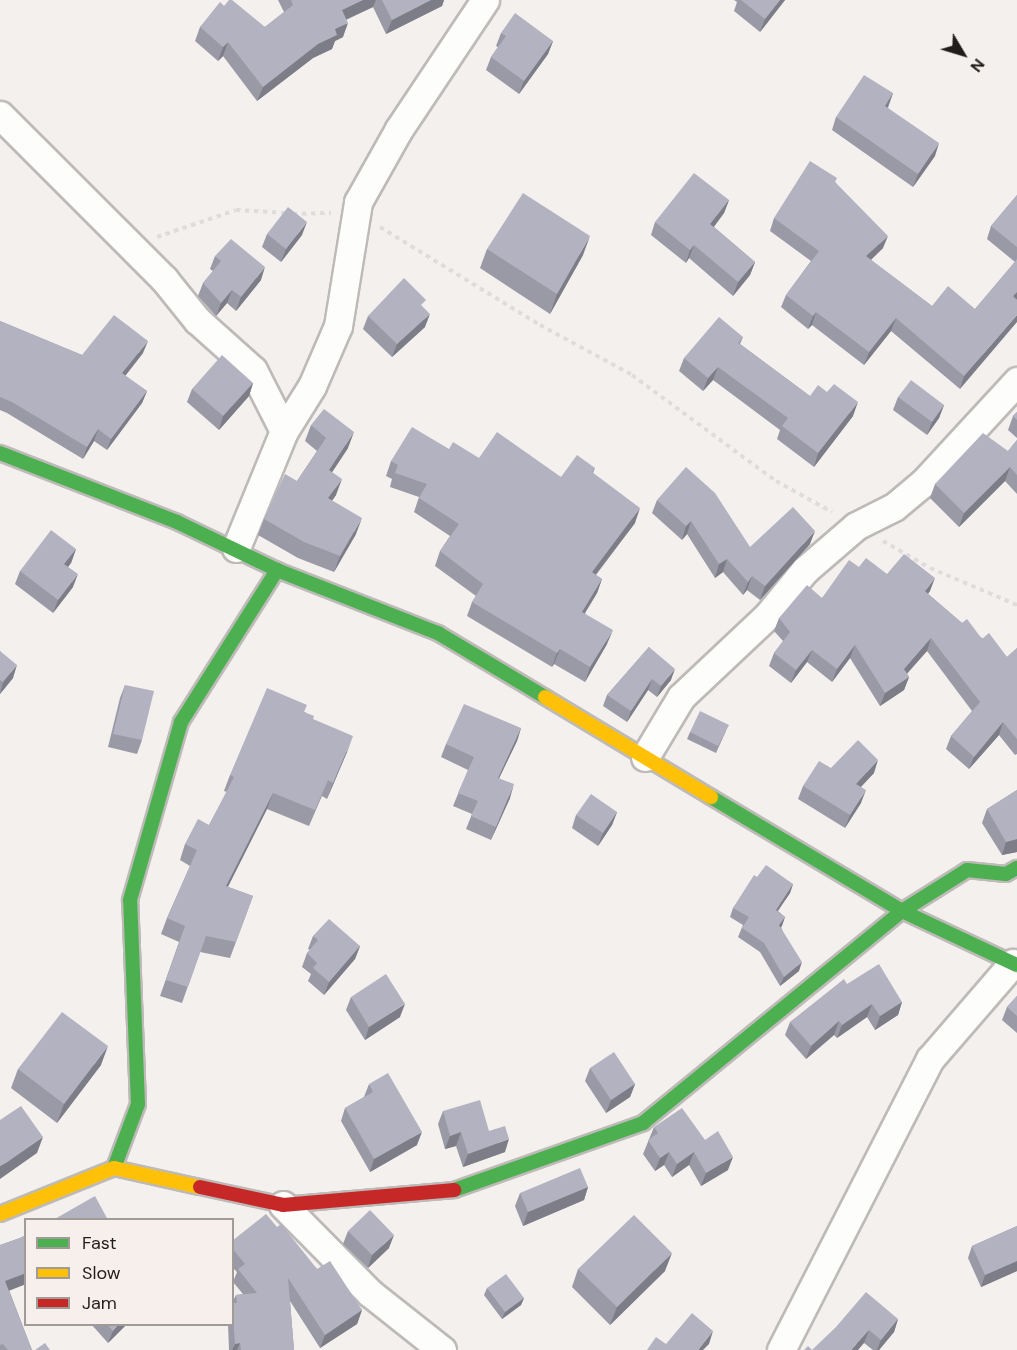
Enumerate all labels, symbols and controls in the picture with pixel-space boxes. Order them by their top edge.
north arrow [933,24,993,84]
text: N [966,54,989,76]
legend [24,1218,234,1326]
text: Fast [82,1231,117,1255]
text: Slow [82,1261,121,1285]
text: Jam [82,1291,117,1315]

